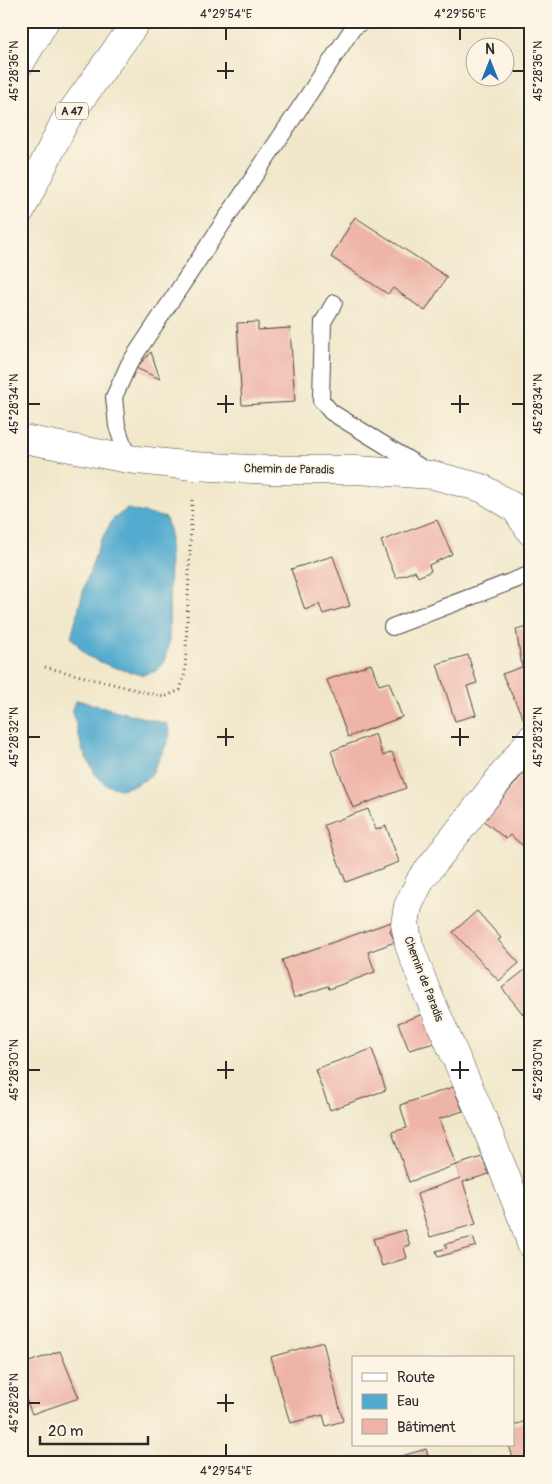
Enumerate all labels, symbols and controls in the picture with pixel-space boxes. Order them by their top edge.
text: 4°29'54"E [200,7,252,22]
text: 4°29'56"E [434,7,486,22]
north arrow [464,38,514,88]
text: 45°28'36"N [7,41,22,101]
text: N [485,41,495,58]
text: 45°28'36"N [531,41,546,101]
road number: A 47 [56,102,88,120]
text: 45°28'34"N [7,374,22,434]
text: 45°28'34"N [531,374,546,434]
street label: Chemin de Paradis [244,461,335,478]
text: 45°28'32"N [7,707,22,767]
text: 45°28'32"N [531,707,546,767]
street label: Chemin de Paradis [400,934,447,1025]
text: 45°28'30"N [7,1039,22,1101]
text: 45°28'30"N [531,1039,546,1101]
legend [352,1356,514,1446]
text: Route [397,1368,435,1387]
text: 45°28'28"N [7,1373,22,1433]
text: Eau [397,1392,419,1411]
scale bar [40,1414,148,1446]
text: Bâtiment [397,1418,457,1437]
text: 20 m [48,1422,83,1441]
text: 4°29'54"E [200,1464,252,1479]

